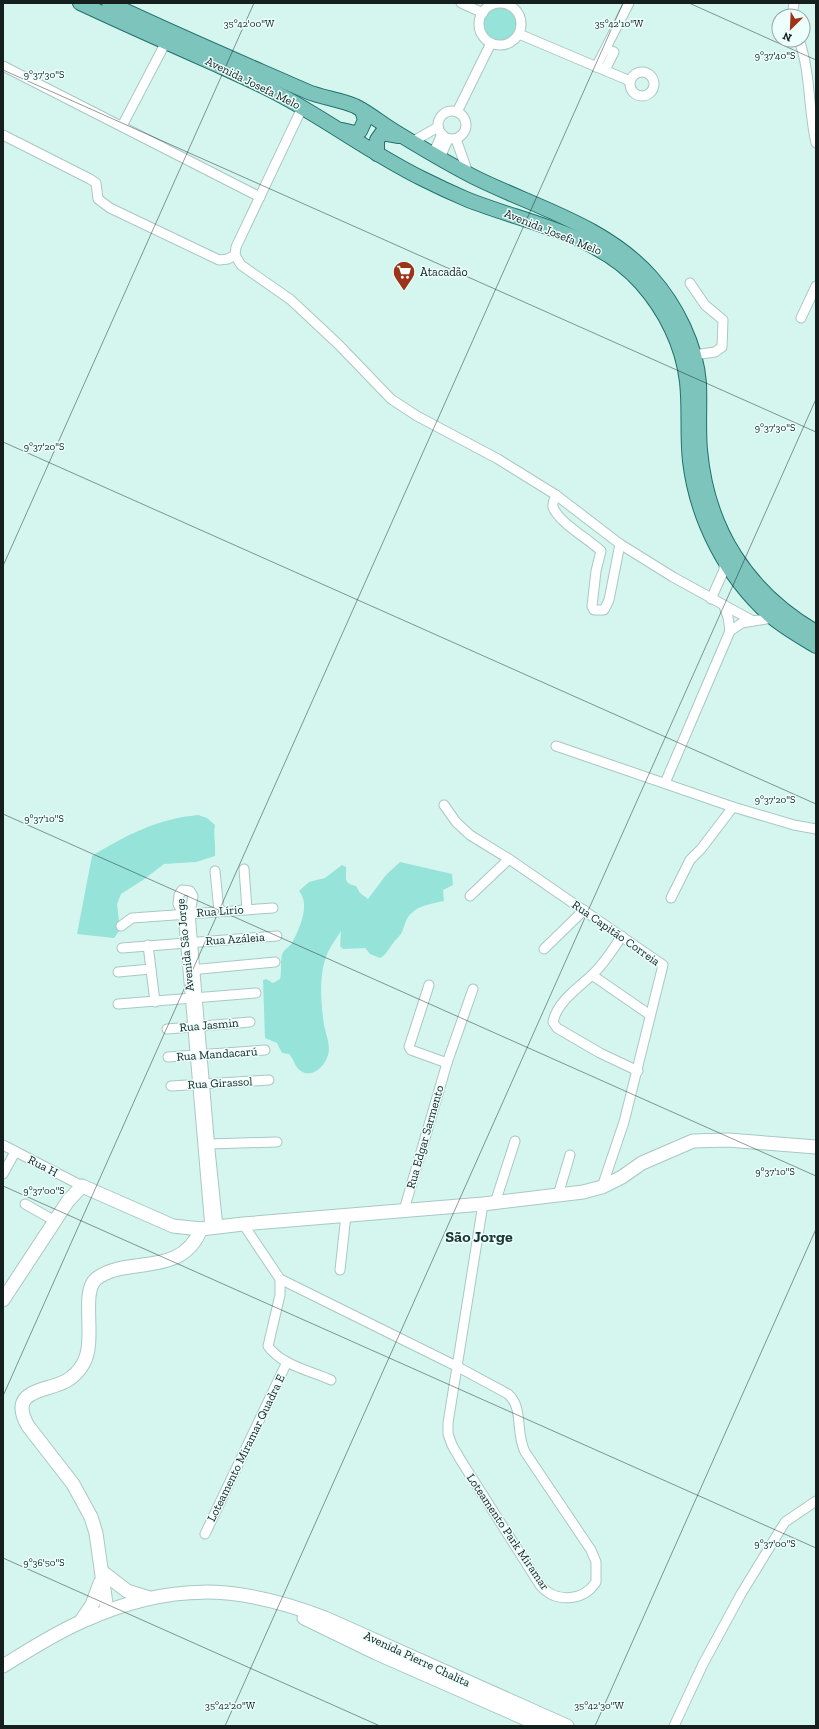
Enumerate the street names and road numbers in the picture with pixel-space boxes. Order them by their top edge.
street label: Avenida Josefa Melo [203,54,303,112]
street label: Avenida Josefa Melo [502,206,604,258]
street label: Avenida São Jorge [173,897,197,992]
street label: Rua Capitão Correia [569,897,663,969]
street label: Rua Lírio [196,902,244,920]
street label: Rua Azáleia [205,930,265,948]
street label: Rua Jasmin [179,1015,239,1035]
street label: Rua Mandacarú [176,1044,258,1064]
street label: Rua Girassol [187,1074,253,1092]
street label: Rua Edgar Sarmento [404,1084,446,1190]
street label: Rua H [26,1153,60,1179]
street label: Loteamento Miramar Quadra E [204,1372,288,1524]
street label: Loteamento Park Miramar [464,1471,552,1593]
street label: Avenida Pierre Chalita [362,1628,472,1690]

